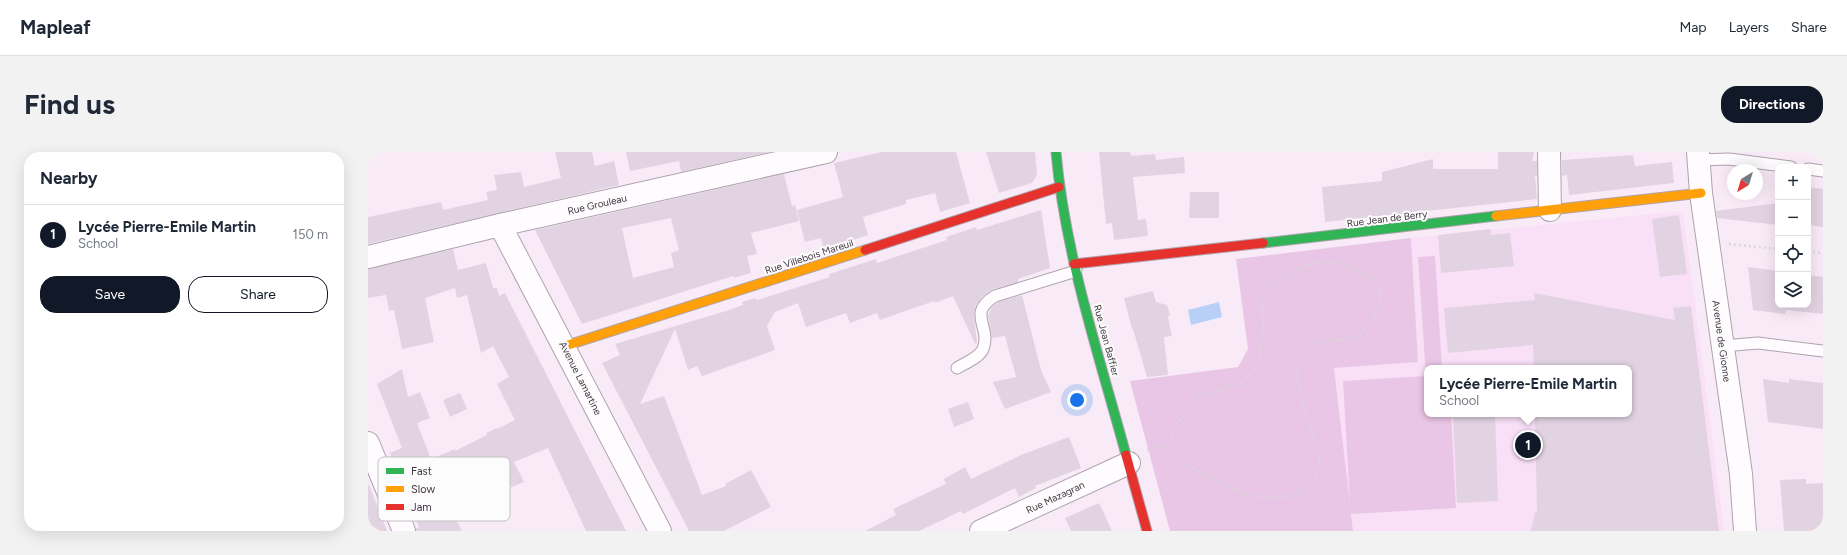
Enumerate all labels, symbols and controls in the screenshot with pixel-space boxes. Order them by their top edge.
text: Mapleaf [20,16,91,39]
text: Map [1679,19,1707,36]
text: Layers [1729,19,1769,36]
text: Share [1791,19,1827,36]
button: Directions [1721,86,1823,123]
text: Find us [24,87,115,121]
north arrow [1727,164,1763,200]
map controls [1775,164,1811,308]
button: + [1775,164,1811,200]
text: Nearby [40,168,98,188]
street label: Rue Grouleau [566,191,628,218]
button: − [1775,200,1811,236]
street label: Rue Jean de Berry [1346,207,1429,230]
text: Lycée Pierre-Emile Martin [78,218,256,236]
text: 1 [50,227,56,242]
text: 150 m [293,227,328,242]
text: School [78,236,118,251]
street label: Rue Villebois Mareuil [763,236,855,277]
button: locate [1775,236,1811,272]
button: layers [1775,272,1811,308]
button: Save [40,276,180,313]
button: Share [188,276,328,313]
street label: Avenue de Gionne [1709,299,1734,383]
street label: Rue Jean Baffier [1091,303,1122,378]
street label: Avenue Lamartine [556,339,605,418]
popup [1424,365,1632,417]
text: Lycée Pierre-Emile Martin [1439,375,1617,393]
your location [1067,390,1087,410]
text: School [1439,393,1479,408]
pin: 1 [1515,430,1541,460]
legend [378,457,510,521]
text: Fast [411,465,432,478]
street label: Rue Mazagran [1024,478,1087,517]
text: Slow [411,483,435,496]
text: Jam [411,501,432,514]

